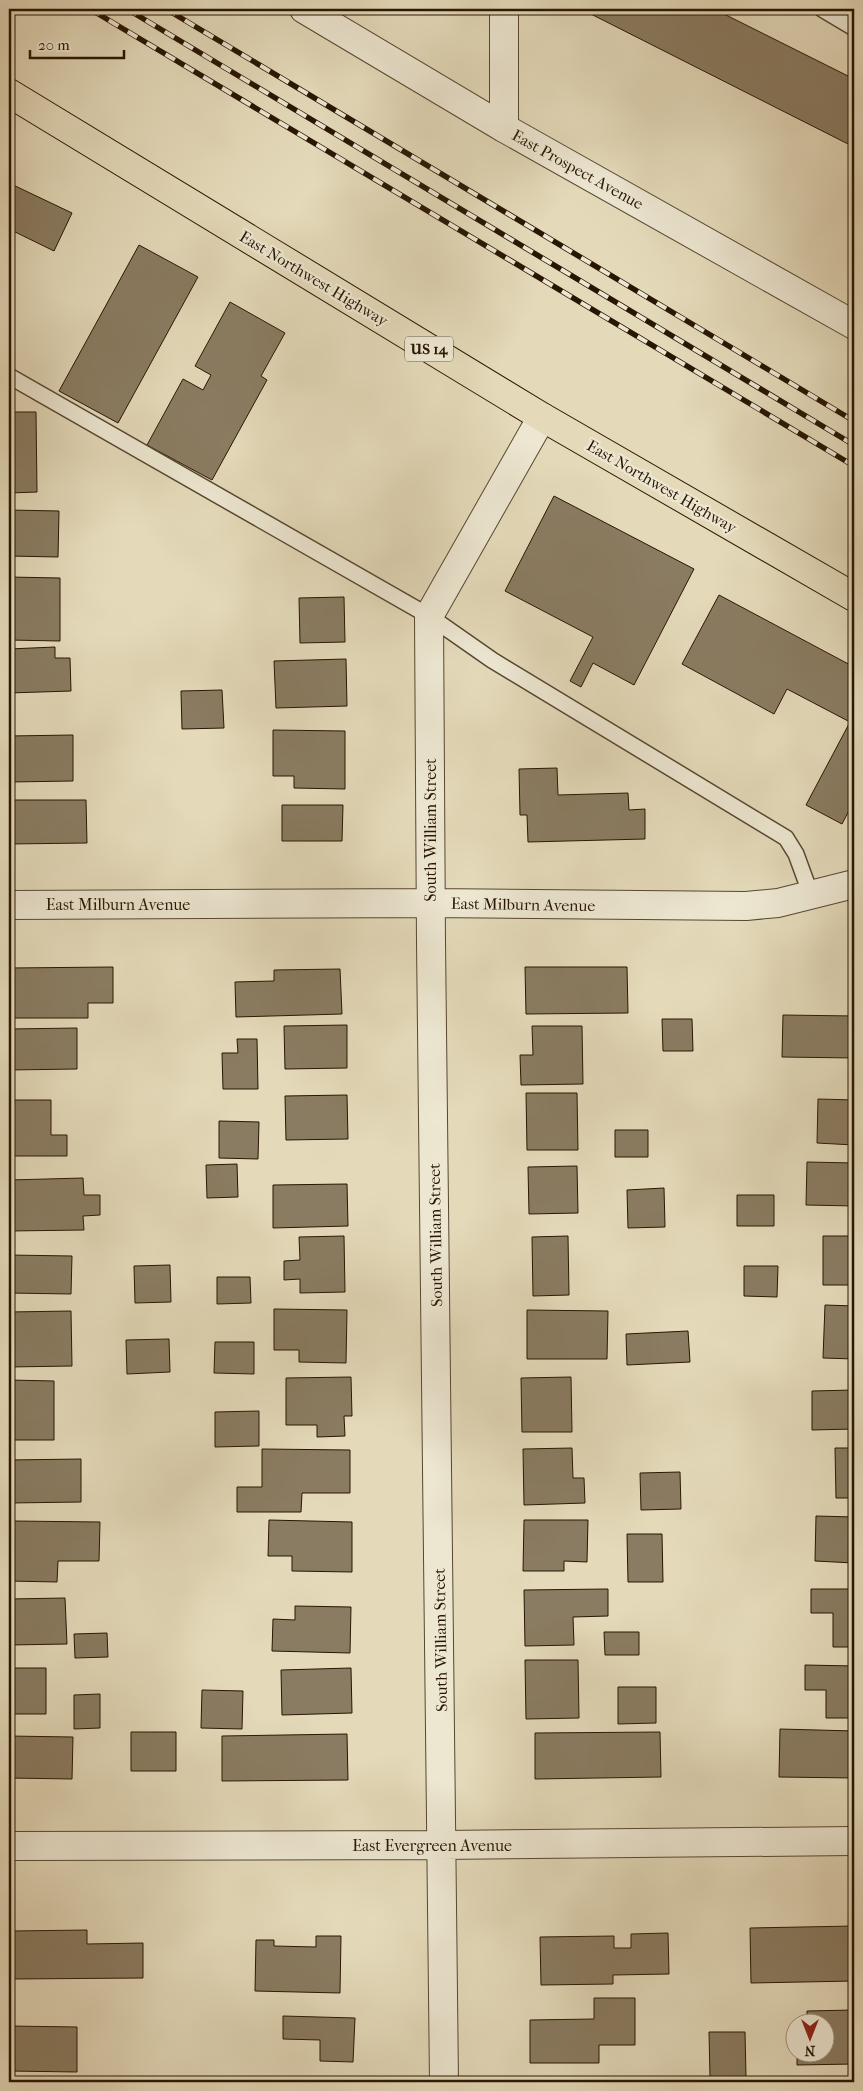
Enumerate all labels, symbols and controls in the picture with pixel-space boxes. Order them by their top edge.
scale bar [30,28,124,60]
text: 20 m [38,36,70,54]
street label: East Prospect Avenue [509,125,647,213]
street label: East Northwest Highway [236,227,392,331]
road number: US 14 [405,336,453,362]
street label: East Northwest Highway [583,436,740,537]
street label: South William Street [421,758,440,902]
street label: East Milburn Avenue [451,894,595,915]
street label: East Milburn Avenue [46,895,190,914]
street label: South William Street [425,1163,446,1307]
street label: South William Street [430,1568,451,1712]
street label: East Evergreen Avenue [352,1836,512,1855]
north arrow [786,2014,836,2064]
text: N [804,2042,815,2059]

